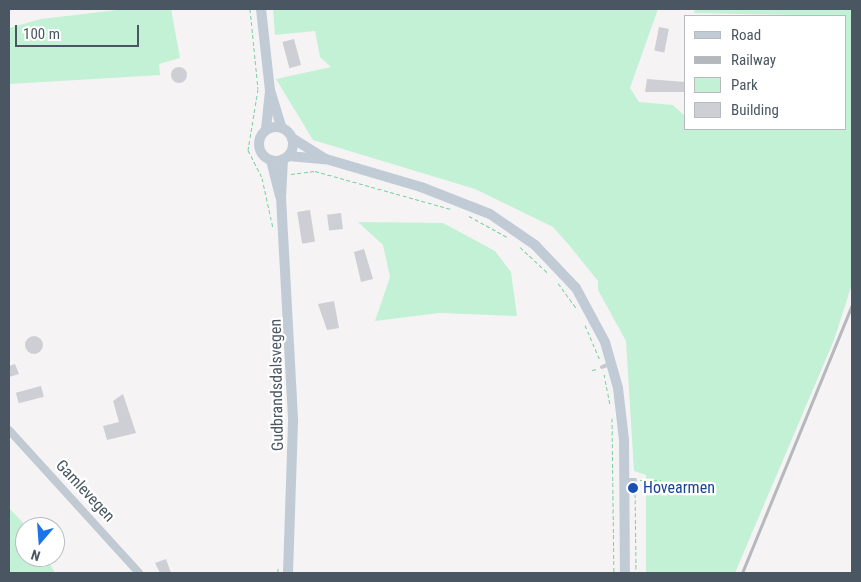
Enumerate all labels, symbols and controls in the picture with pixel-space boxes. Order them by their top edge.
scale bar [18,15,141,47]
legend [684,15,846,130]
text: 100 m [23,25,60,43]
text: Road [731,26,761,44]
text: Railway [731,51,776,69]
text: Park [731,76,758,94]
text: Building [731,101,779,119]
street label: Gudbrandsdalsvegen [266,319,288,451]
street label: Gamlevegen [52,456,118,526]
place label: Hovearmen [643,478,715,498]
marker: Hovearmen [627,482,639,494]
north arrow [15,517,65,567]
text: N [29,546,42,564]

